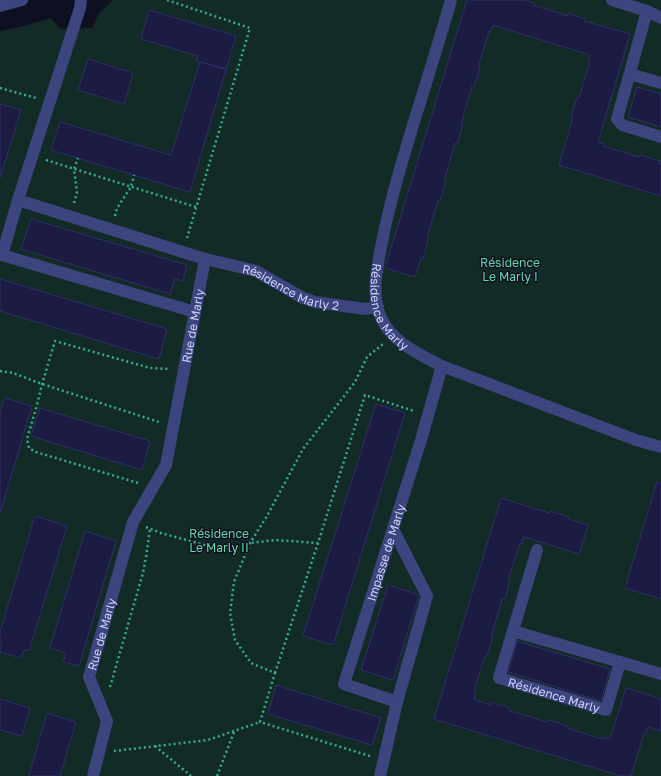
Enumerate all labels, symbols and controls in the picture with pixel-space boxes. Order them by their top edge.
park label: Résidence Le Marly I [480,255,540,284]
street label: Résidence Marly 2 [241,261,340,313]
street label: Résidence Marly [368,262,412,353]
street label: Rue de Marly [178,287,207,364]
street label: Impasse de Marly [363,502,408,603]
park label: Résidence Le Marly II [189,526,249,555]
street label: Rue de Marly [84,596,119,672]
street label: Résidence Marly [506,674,602,715]

